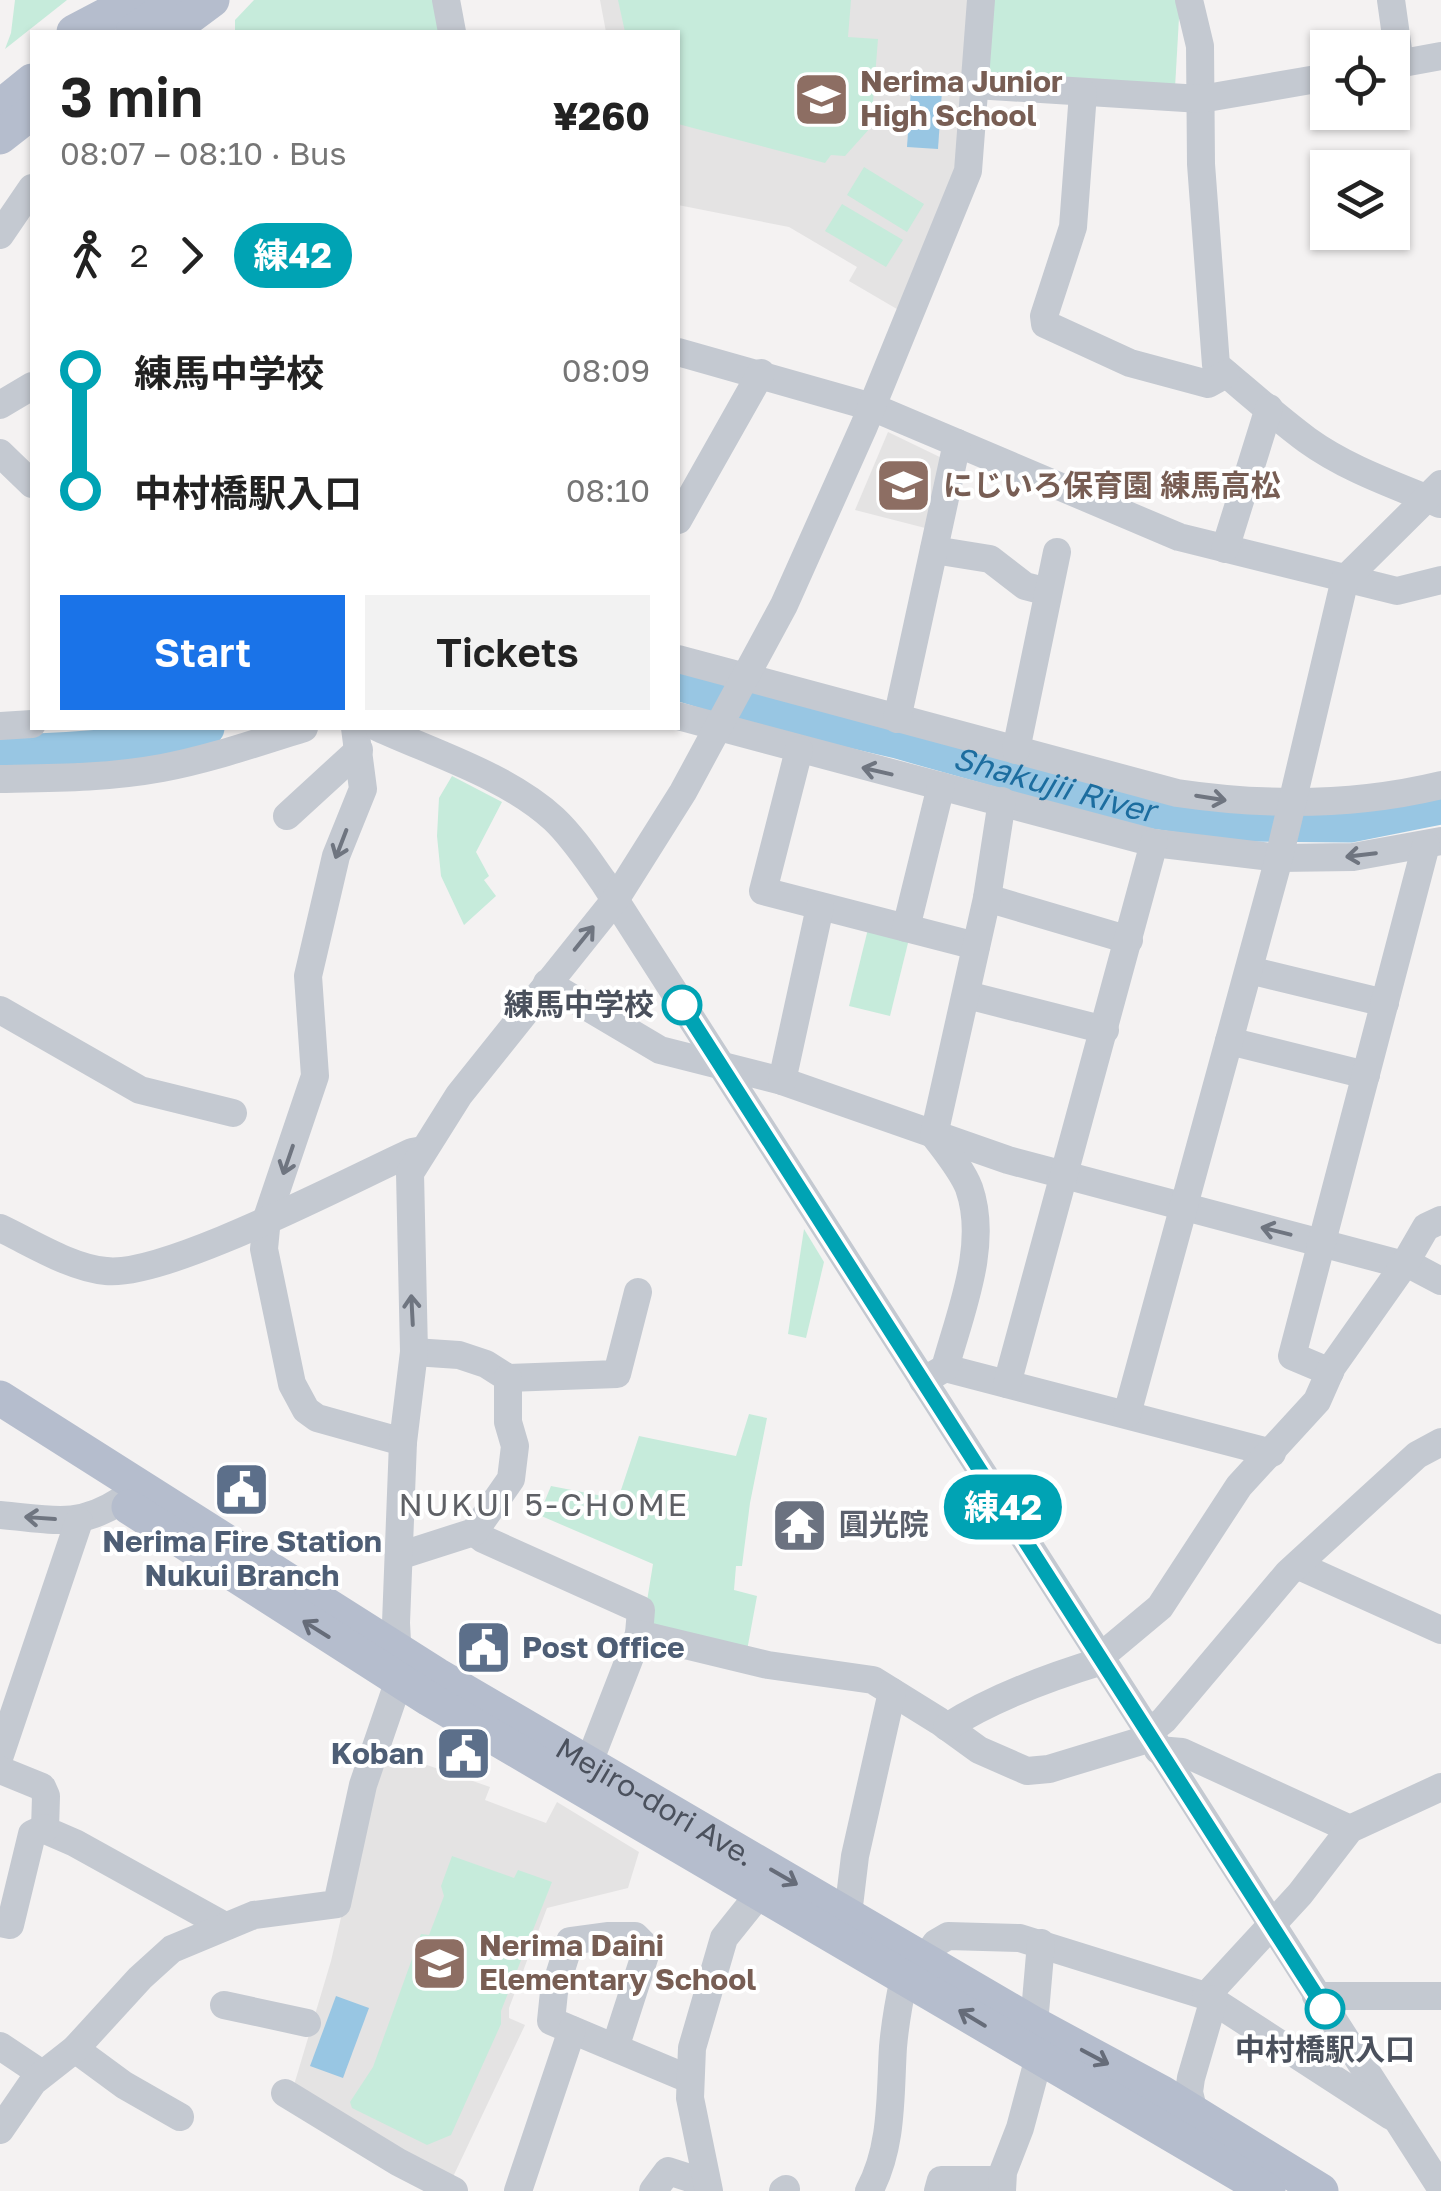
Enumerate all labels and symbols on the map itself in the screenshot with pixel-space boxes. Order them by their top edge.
place label: Nerima Junior High School [860,63,1063,133]
school or university icon: Nerima Junior High School [791,69,851,129]
school or university icon: にじいろ保育園 練馬高松 [874,456,934,516]
place label: にじいろ保育園 練馬高松 [943,467,1281,503]
water label: Shakujii River [949,738,1162,830]
one-way arrow [862,761,894,779]
one-way arrow [1194,789,1227,808]
one-way arrow [331,827,349,858]
one-way arrow [1345,846,1377,865]
one-way arrow [573,926,595,952]
place label: 練馬中学校 [504,986,654,1022]
marker: 練馬中学校 [663,986,701,1024]
one-way arrow [277,1143,295,1175]
one-way arrow [1261,1221,1293,1239]
one-way arrow [402,1295,421,1327]
public building icon: Nerima Fire Station Nukui Branch [212,1459,272,1519]
line badge: 練42 [946,1474,1060,1540]
district label: NUKUI 5-CHOME [398,1485,690,1523]
temple icon: 圓光院 [770,1495,830,1555]
place label: 圓光院 [839,1506,929,1542]
one-way arrow [24,1508,56,1527]
place label: Nerima Fire Station Nukui Branch [102,1523,382,1593]
one-way arrow [302,1618,331,1639]
public building icon: Post Office [453,1618,513,1678]
place label: Post Office [522,1629,685,1665]
public building icon: Koban [433,1724,493,1784]
street label: Mejiro-dori Ave. [550,1730,761,1874]
place label: Koban [331,1735,424,1771]
one-way arrow [769,1867,798,1887]
place label: Nerima Daini Elementary School [479,1927,756,1997]
school or university icon: Nerima Daini Elementary School [410,1933,470,1993]
marker: 中村橋駅入口 [1306,1990,1344,2028]
one-way arrow [958,2008,987,2028]
place label: 中村橋駅入口 [1235,2031,1415,2067]
one-way arrow [1080,2048,1110,2068]

